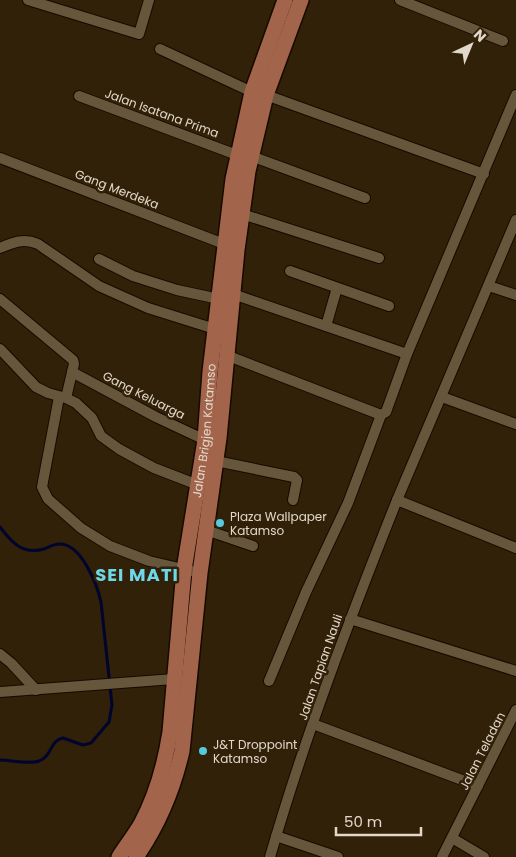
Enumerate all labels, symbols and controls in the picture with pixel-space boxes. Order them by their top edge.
north arrow [446,20,496,70]
text: N [469,25,491,46]
street label: Jalan Isatana Prima [103,84,221,142]
street label: Gang Merdeka [73,165,161,213]
street label: Jalan Brigjen Katamso [187,362,219,499]
street label: Gang Keluarga [100,367,188,423]
place label: Plaza Wallpaper Katamso [230,508,327,539]
marker: Plaza Wallpaper Katamso [214,517,226,529]
district label: SEI MATI [95,562,179,587]
street label: Jalan Tapian Nauli [294,612,346,722]
street label: Jalan Teladan [455,709,509,793]
place label: J&T Droppoint Katamso [213,736,297,767]
marker: J&T Droppoint Katamso [197,745,209,757]
scale bar [336,804,421,836]
text: 50 m [344,811,382,832]

